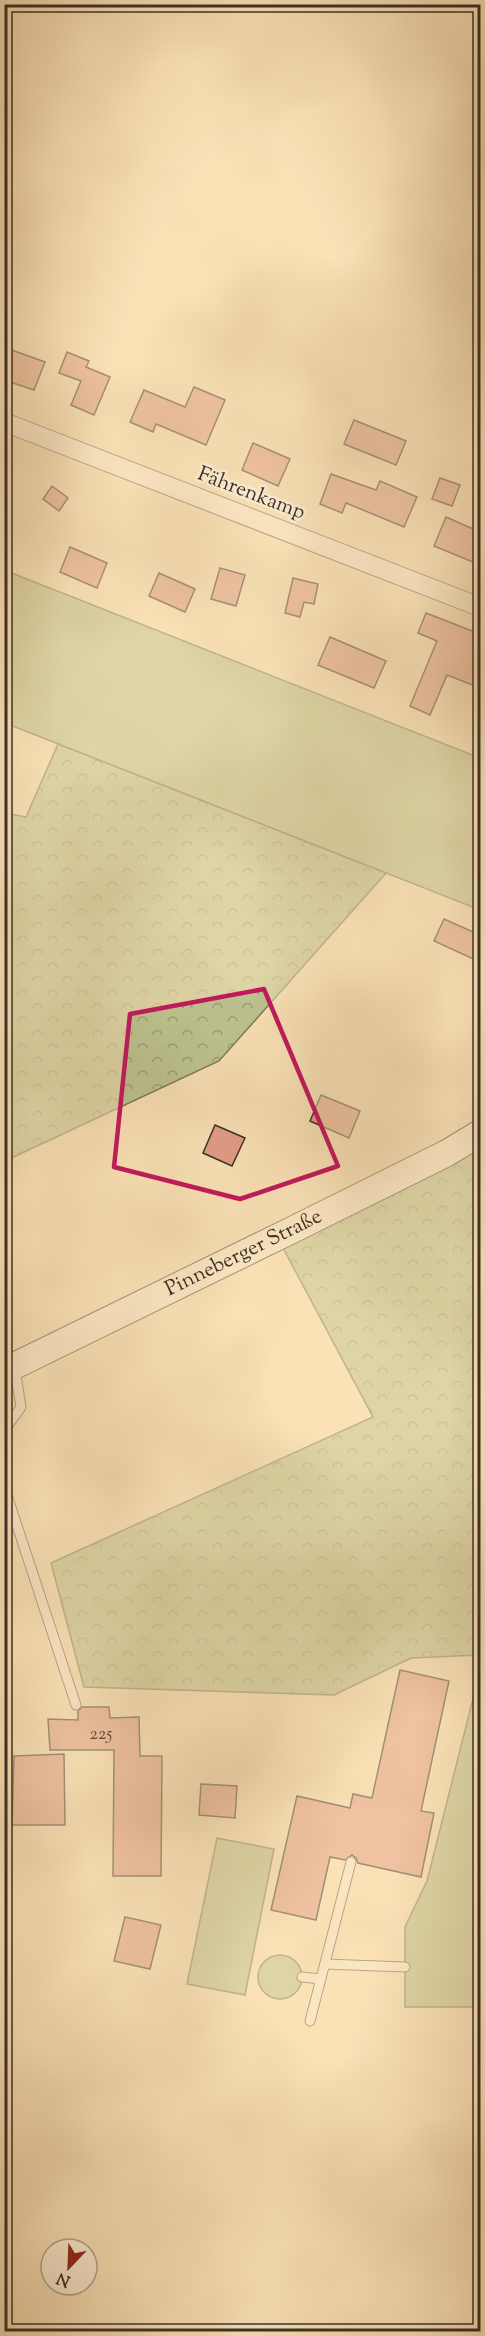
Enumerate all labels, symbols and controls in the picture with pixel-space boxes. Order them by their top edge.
street label: Fährenkamp [193,460,309,528]
street label: Pinneberger Straße [160,1202,327,1305]
house number: 225 [89,1722,113,1748]
north arrow [39,2237,99,2297]
text: N [54,2265,74,2292]

